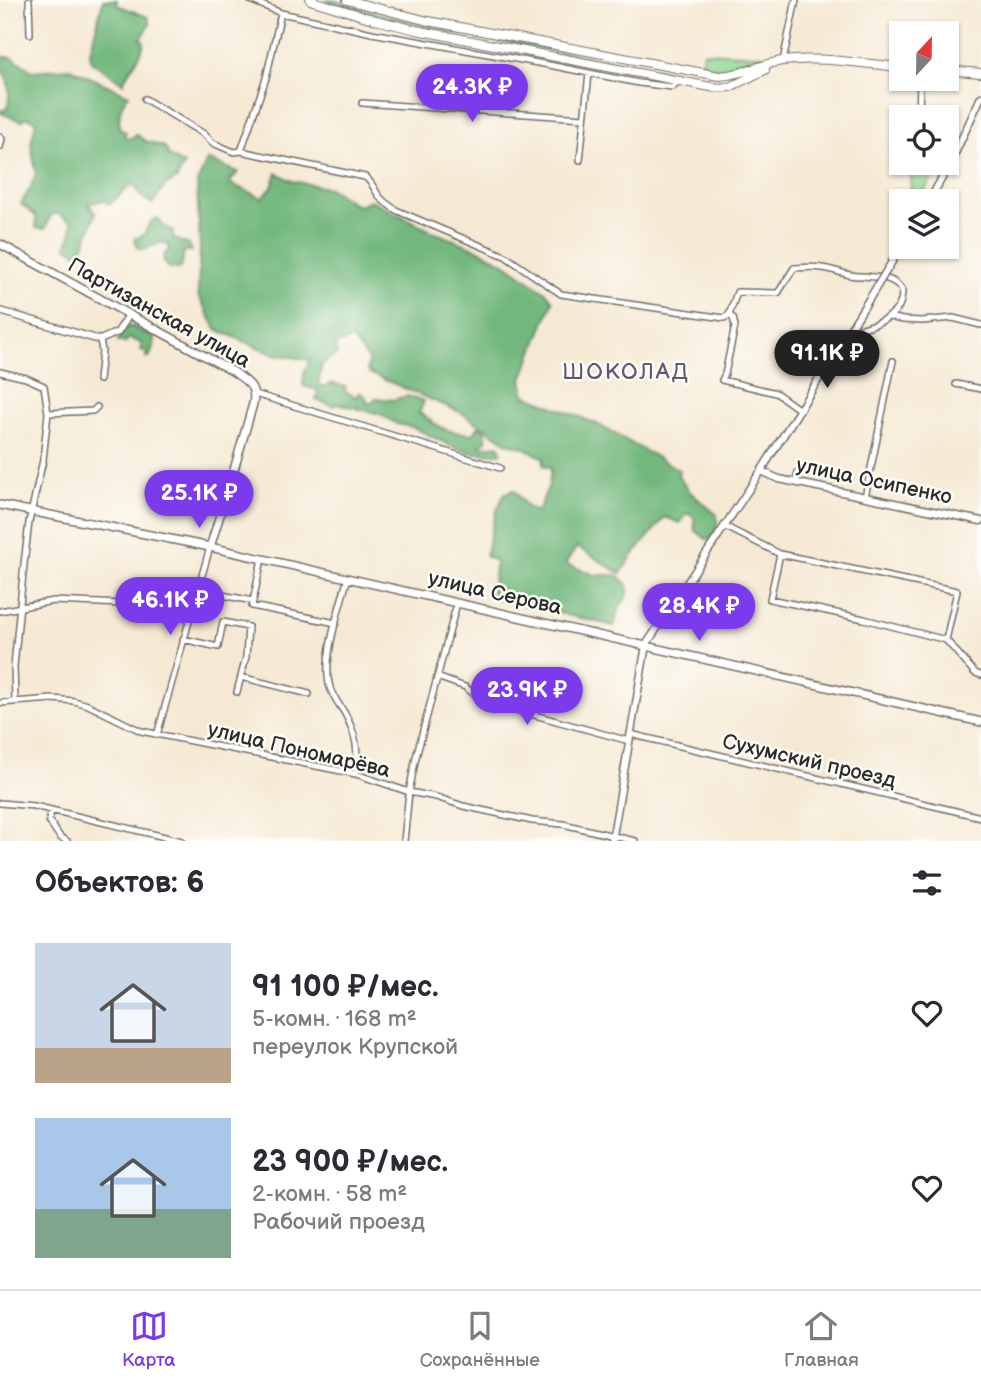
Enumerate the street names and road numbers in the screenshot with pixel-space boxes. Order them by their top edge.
street label: Партизанская улица [64,253,255,374]
street label: улица Осипенко [794,452,954,510]
street label: улица Серова [426,566,565,621]
street label: улица Пономарёва [205,717,393,783]
street label: Сухумский проезд [720,729,898,793]

